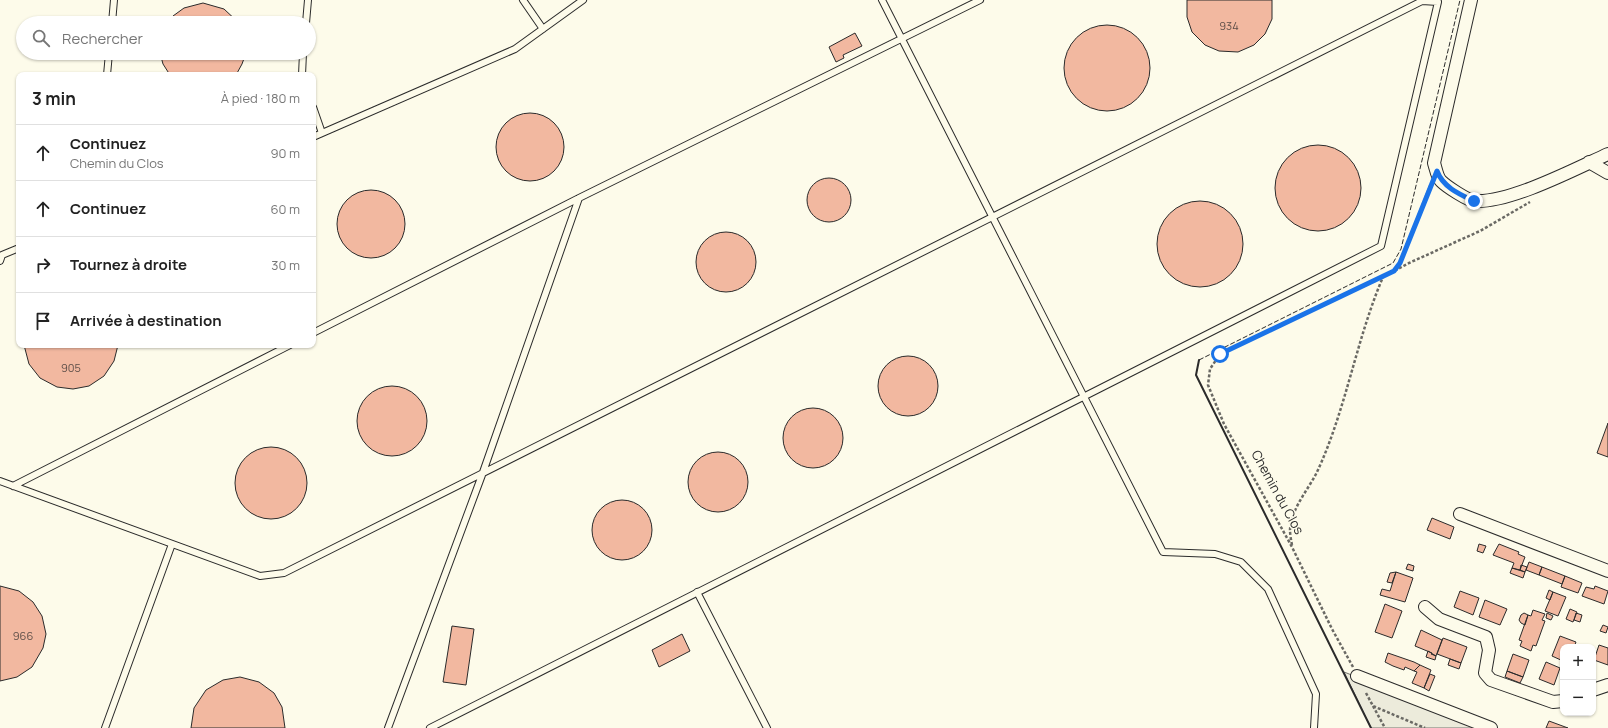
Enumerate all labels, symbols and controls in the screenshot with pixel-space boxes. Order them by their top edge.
search box [16,16,316,60]
house number: 934 [1219,18,1239,33]
icon: search [30,27,52,49]
text: Rechercher [62,28,143,49]
text: 3 min [32,87,76,110]
text: À pied · 180 m [221,89,300,107]
text: Continuez [70,133,146,154]
icon: ahead [32,142,54,164]
text: 90 m [270,144,300,162]
text: Chemin du Clos [70,154,164,172]
route end [1465,192,1483,210]
icon: ahead [32,198,54,220]
text: Continuez [70,198,146,219]
text: 60 m [270,200,300,218]
icon: right [32,254,54,276]
text: Tournez à droite [70,254,187,275]
text: 30 m [271,256,300,274]
icon: arrive [32,310,54,332]
text: Arrivée à destination [70,310,222,331]
route start [1211,345,1229,363]
house number: 905 [61,360,81,375]
street label: Chemin du Clos [1247,447,1309,537]
house number: 966 [13,628,33,643]
map controls [1560,644,1596,716]
button: + [1560,644,1596,680]
button: − [1560,680,1596,716]

